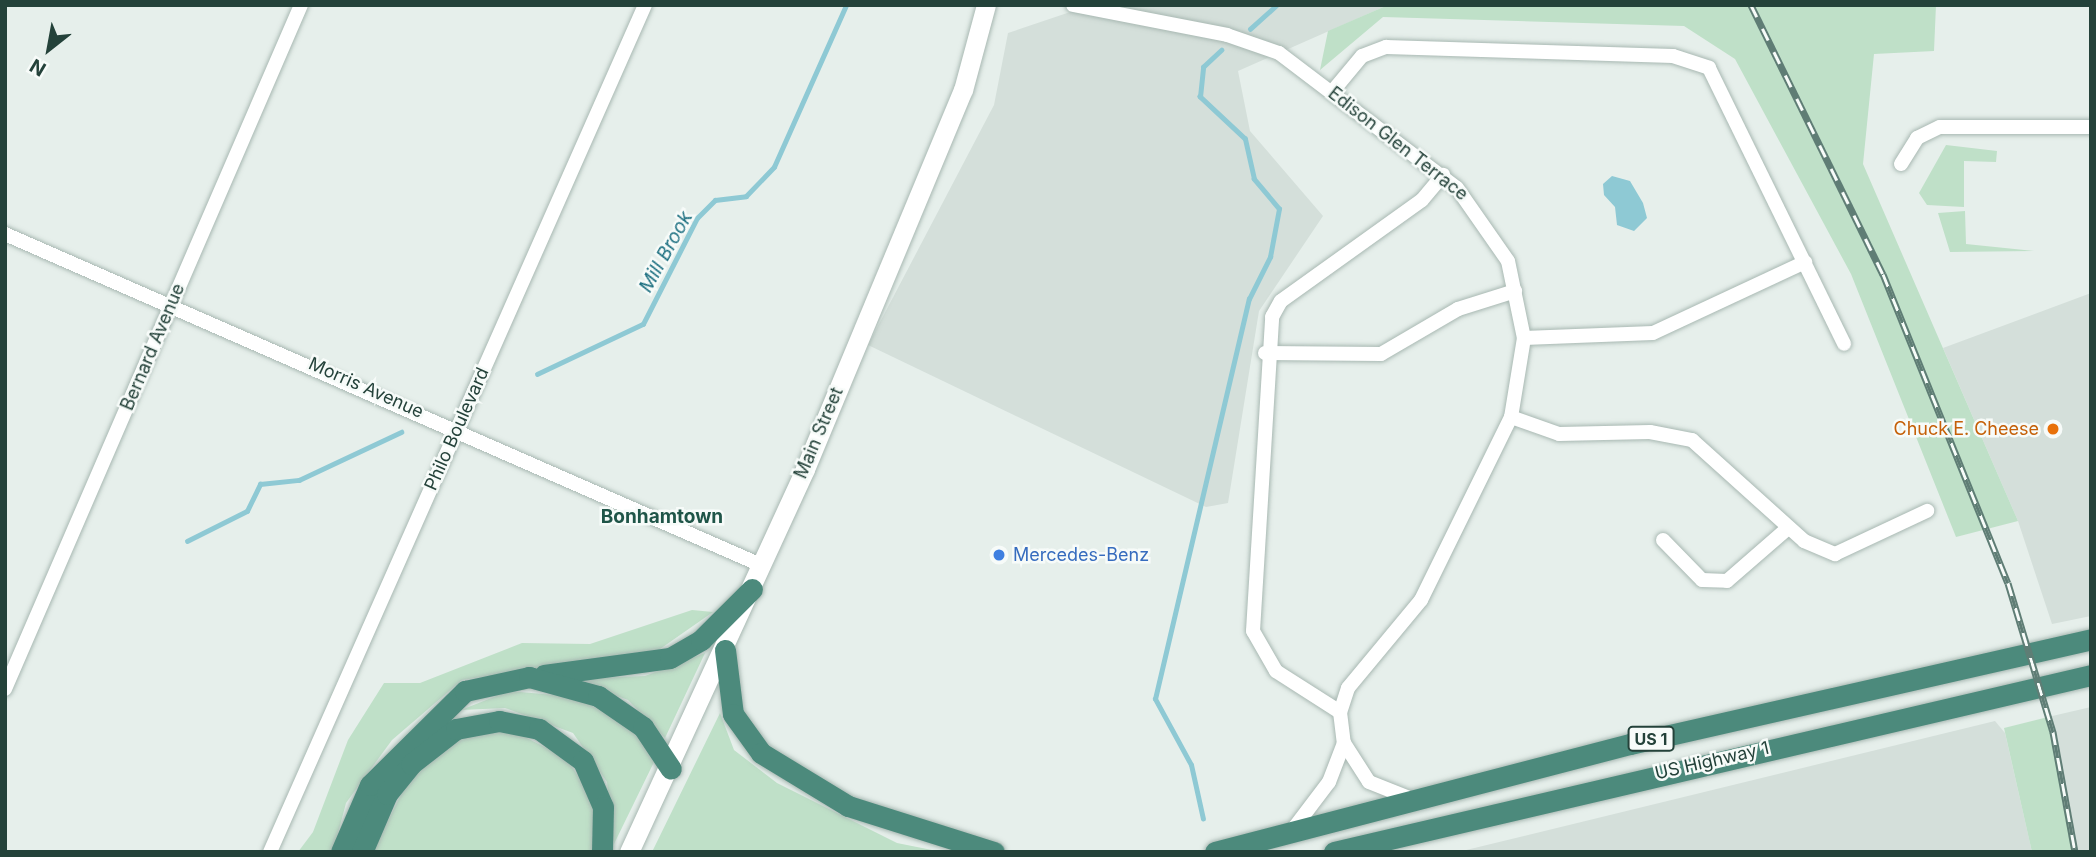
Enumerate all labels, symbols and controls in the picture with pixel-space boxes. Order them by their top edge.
north arrow [14,14,84,84]
text: N [26,54,50,81]
street label: Edison Glen Terrace [1324,83,1472,205]
water label: Mill Brook [634,208,698,296]
street label: Bernard Avenue [117,280,189,414]
street label: Morris Avenue [305,353,427,423]
street label: Philo Boulevard [420,364,494,494]
street label: Main Street [790,384,848,482]
place label: Chuck E. Cheese [1893,418,2039,440]
marker: Chuck E. Cheese [2045,421,2061,437]
district label: Bonhamtown [601,506,723,528]
place label: Mercedes-Benz [1013,544,1149,566]
marker: Mercedes-Benz [991,547,1007,563]
road number: US 1 [1626,726,1676,752]
street label: US Highway 1 [1653,737,1771,785]

